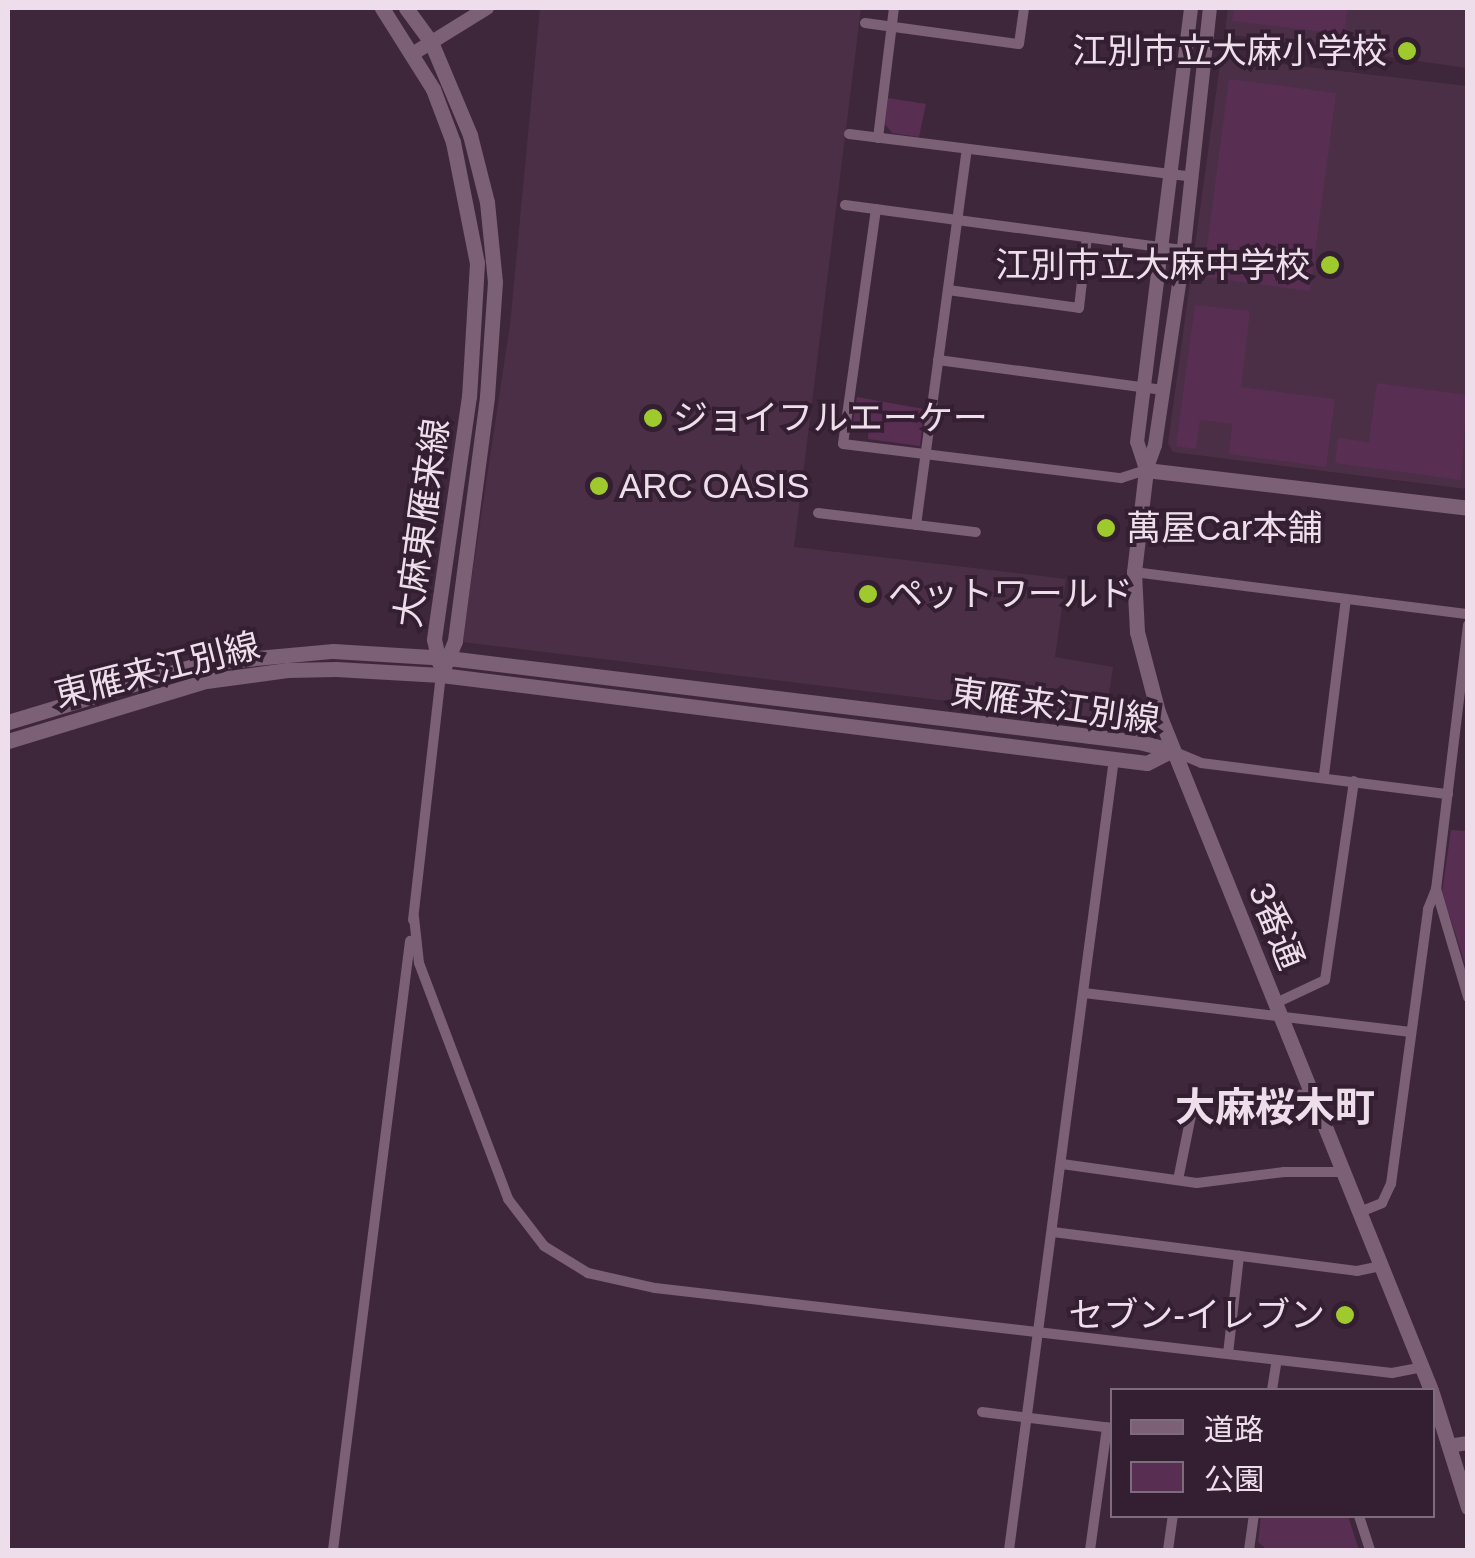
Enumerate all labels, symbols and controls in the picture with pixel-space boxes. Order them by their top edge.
place label: 江別市立大麻小学校 [1072,30,1387,72]
marker: 江別市立大麻小学校 [1396,40,1418,62]
place label: 江別市立大麻中学校 [995,244,1310,286]
marker: 江別市立大麻中学校 [1319,254,1341,276]
place label: ジョイフルエーケー [673,397,988,439]
marker: ジョイフルエーケー [642,407,664,429]
street label: 大麻東雁来線 [387,416,457,630]
place label: ARC OASIS [619,465,810,507]
marker: ARC OASIS [588,475,610,497]
place label: 萬屋Car本舗 [1126,507,1322,549]
marker: 萬屋Car本舗 [1095,517,1117,539]
place label: ペットワールド [888,573,1133,615]
marker: ペットワールド [857,583,879,605]
street label: 東雁来江別線 [50,624,264,716]
street label: 東雁来江別線 [948,671,1162,741]
street label: 3番通 [1240,877,1312,975]
district label: 大麻桜木町 [1175,1083,1375,1131]
place label: セブン-イレブン [1068,1294,1325,1336]
marker: セブン-イレブン [1334,1304,1356,1326]
legend [1110,1388,1435,1518]
text: 道路 [1204,1413,1264,1446]
text: 公園 [1204,1463,1264,1496]

